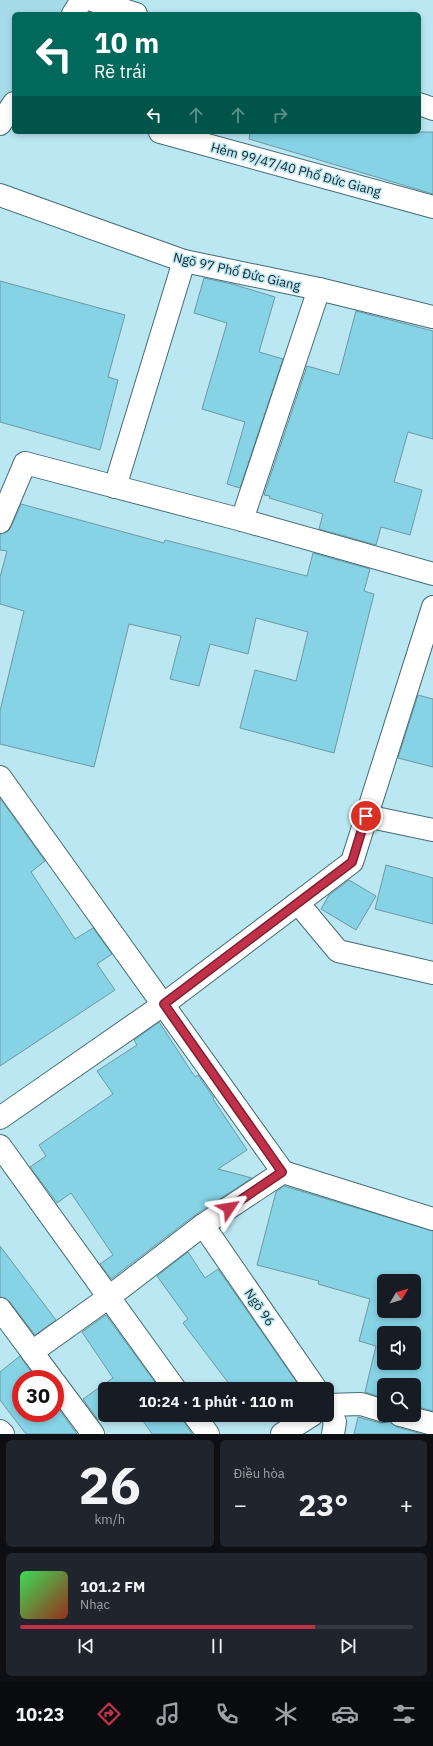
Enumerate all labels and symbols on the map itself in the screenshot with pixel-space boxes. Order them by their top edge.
street label: Hẻm 99/47/40 Phố Đức Giang [209,139,383,200]
street label: Ngõ 97 Phố Đức Giang [172,249,302,294]
pin [349,799,383,833]
position arrow [208,1187,250,1229]
north arrow [377,1274,421,1318]
street label: Ngõ 96 [241,1285,279,1329]
speed limit sign: 30 [12,1370,64,1422]

